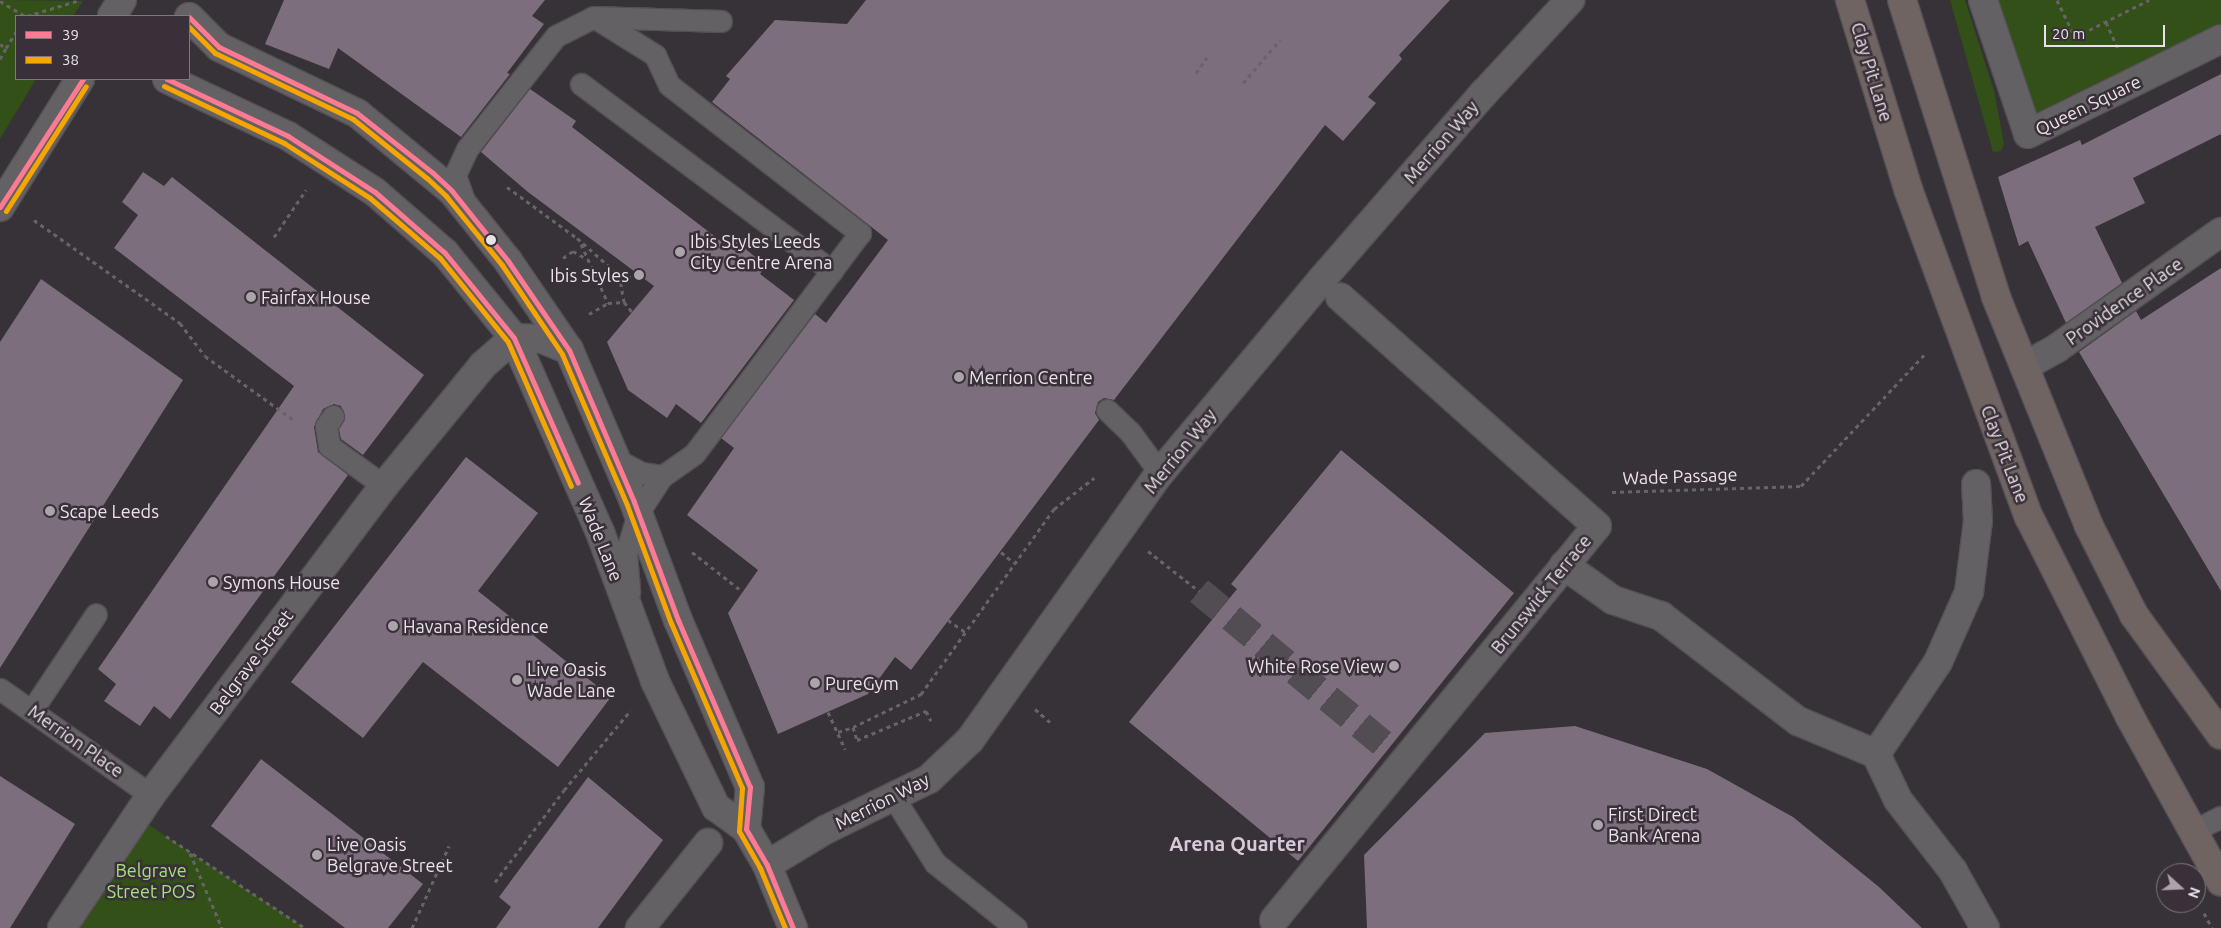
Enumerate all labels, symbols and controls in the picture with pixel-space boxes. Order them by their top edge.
legend [15,15,190,80]
scale bar [2046,15,2167,47]
street label: Clay Pit Lane [1847,20,1897,124]
text: 20 m [2052,25,2085,42]
text: 39 [62,26,79,43]
text: 38 [62,51,79,68]
street label: Queen Square [2032,70,2144,140]
street label: Merrion Way [1399,96,1483,188]
place label: Ibis Styles Leeds City Centre Arena [690,231,832,274]
unlabelled marker [486,235,496,245]
marker: Ibis Styles Leeds City Centre Arena [674,246,686,258]
street label: Providence Place [2062,253,2186,349]
place label: Ibis Styles [550,264,629,286]
marker: Ibis Styles [633,269,645,281]
place label: Fairfax House [261,286,371,308]
marker: Fairfax House [245,291,257,303]
place label: Merrion Centre [969,366,1093,388]
marker: Merrion Centre [953,371,965,383]
street label: Clay Pit Lane [1976,402,2034,506]
street label: Merrion Way [1139,404,1221,498]
street label: Wade Passage [1622,463,1738,489]
street label: Wade Lane [574,494,628,584]
place label: Scape Leeds [60,500,159,522]
marker: Scape Leeds [44,505,56,517]
street label: Brunswick Terrace [1486,530,1596,658]
place label: Symons House [223,571,340,593]
marker: Symons House [207,576,219,588]
street label: Belgrave Street [205,605,297,719]
place label: Havana Residence [403,615,549,637]
marker: Havana Residence [387,620,399,632]
place label: White Rose View [1248,655,1384,677]
place label: Live Oasis Wade Lane [527,659,616,702]
marker: White Rose View [1388,660,1400,672]
place label: PureGym [825,672,899,694]
marker: Live Oasis Wade Lane [511,674,523,686]
marker: PureGym [809,677,821,689]
street label: Merrion Place [24,700,128,782]
street label: Merrion Way [831,768,933,834]
place label: First Direct Bank Arena [1608,804,1700,846]
marker: First Direct Bank Arena [1592,819,1604,831]
district label: Arena Quarter [1169,831,1305,855]
place label: Live Oasis Belgrave Street [327,834,453,876]
marker: Live Oasis Belgrave Street [311,849,323,861]
park label: Belgrave Street POS [107,860,195,902]
north arrow [2156,863,2206,913]
text: N [2185,885,2203,900]

